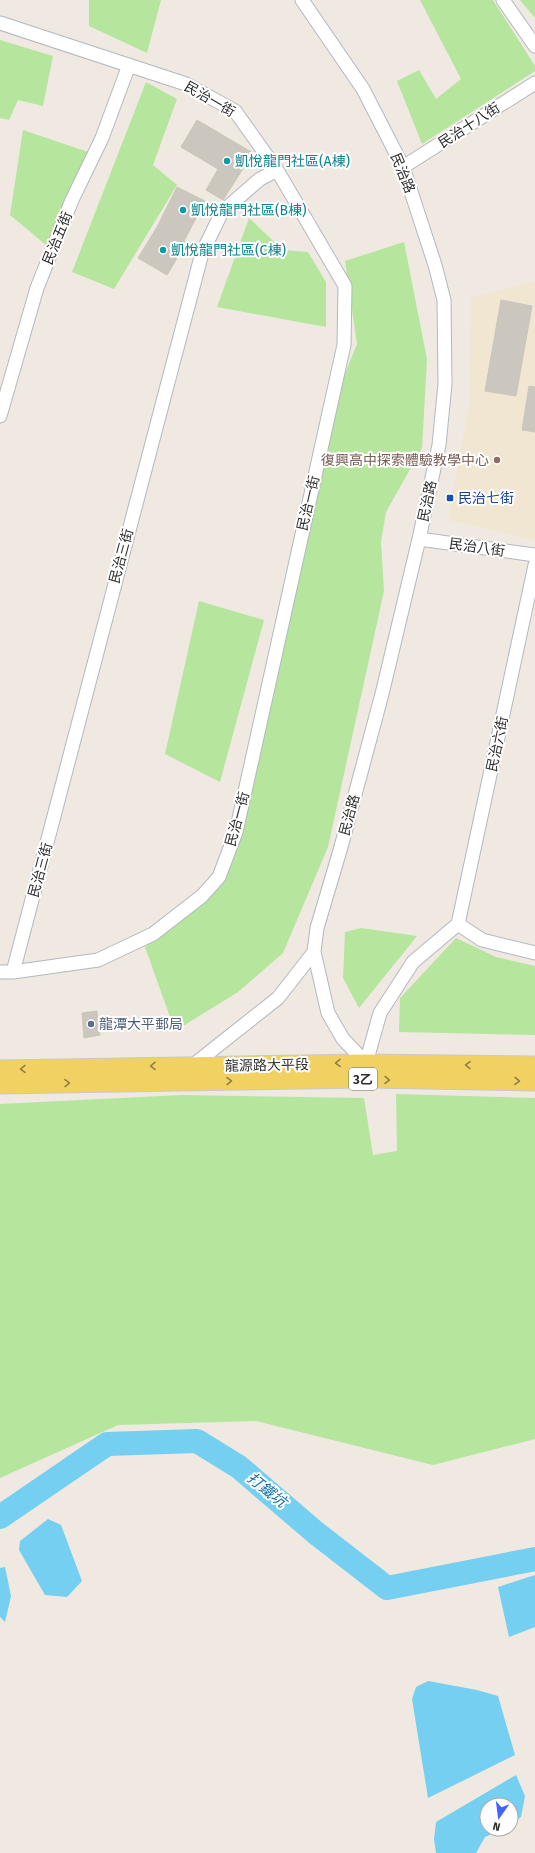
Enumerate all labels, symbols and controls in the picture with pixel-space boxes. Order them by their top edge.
street label: 民治一街 [181,78,238,121]
street label: 民治十八街 [435,99,503,152]
street label: 民治路 [387,151,418,196]
place label: 凱悅龍門社區(A棟) [235,153,350,170]
marker: 凱悅龍門社區(A棟) [222,156,232,166]
place label: 凱悅龍門社區(B棟) [191,202,307,219]
marker: 凱悅龍門社區(B棟) [178,205,188,215]
street label: 民治五街 [39,209,76,267]
place label: 凱悅龍門社區(C棟) [171,242,286,259]
marker: 凱悅龍門社區(C棟) [158,245,168,255]
place label: 復興高中探索體驗教學中心 [321,452,489,469]
marker: 復興高中探索體驗教學中心 [492,455,502,465]
street label: 民治一街 [294,474,323,532]
street label: 民治路 [415,479,440,523]
place label: 民治七街 [458,490,514,507]
marker: 民治七街 [445,493,455,503]
street label: 民治三街 [106,527,137,585]
street label: 民治八街 [448,535,506,560]
street label: 民治六街 [483,715,512,773]
street label: 民治一街 [222,790,253,848]
street label: 民治路 [336,793,363,838]
street label: 民治三街 [25,841,56,899]
place label: 龍潭大平郵局 [99,1016,183,1033]
marker: 龍潭大平郵局 [86,1019,96,1029]
street label: 龍源路大平段 [225,1056,309,1075]
one-way arrow [335,1059,341,1068]
one-way arrow [465,1060,471,1069]
one-way arrow [150,1062,156,1071]
one-way arrow [20,1065,26,1073]
road number: 3乙 [349,1068,377,1090]
one-way arrow [384,1076,390,1084]
one-way arrow [226,1077,232,1085]
one-way arrow [514,1077,520,1085]
one-way arrow [64,1079,70,1087]
water label: 打鐵坑 [244,1469,292,1512]
north arrow [479,1797,519,1837]
text: N [492,1819,502,1833]

